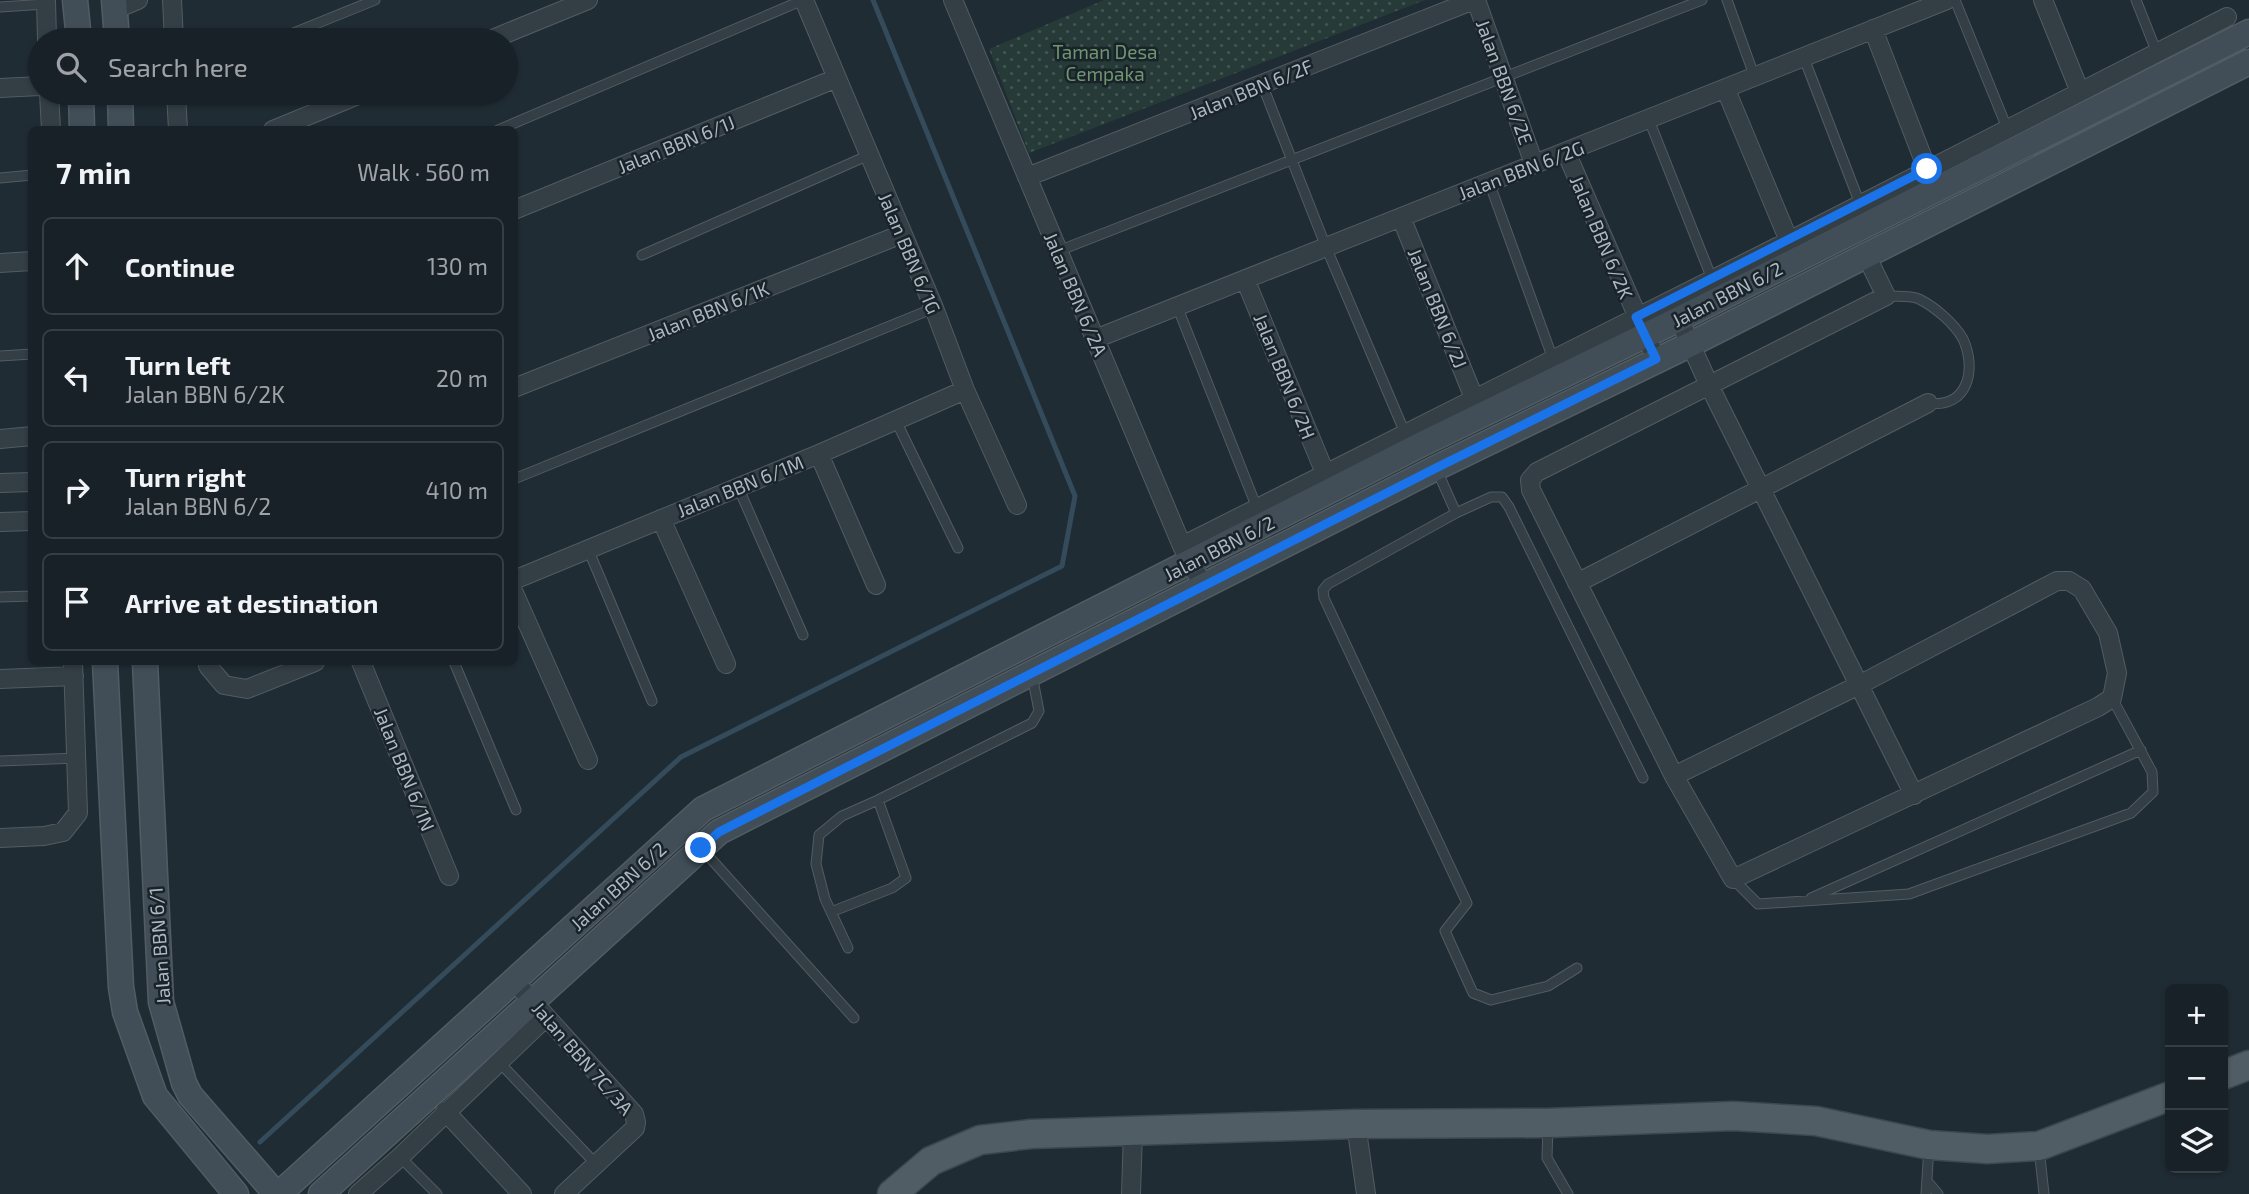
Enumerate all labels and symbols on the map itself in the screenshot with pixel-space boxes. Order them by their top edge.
street label: Jalan BBN 6/2E [1472,16,1538,148]
park label: Taman Desa Cempaka [1053,40,1157,85]
street label: Jalan BBN 6/2F [1186,54,1316,124]
street label: Jalan BBN 6/1J [614,110,738,178]
street label: Jalan BBN 6/2G [1455,135,1587,205]
route start [1911,153,1942,184]
street label: Jalan BBN 6/2K [1566,172,1638,302]
street label: Jalan BBN 6/1G [874,189,946,317]
street label: Jalan BBN 6/2A [1040,228,1113,360]
street label: Jalan BBN 6/2J [1404,245,1472,371]
street label: Jalan BBN 6/2 [1668,256,1786,332]
street label: Jalan BBN 6/1K [644,276,772,346]
street label: Jalan BBN 6/2H [1249,310,1321,442]
street label: Jalan BBN 6/1M [673,450,807,522]
street label: Jalan BBN 6/2 [1160,510,1278,586]
street label: Jalan BBN 6/1N [370,704,440,834]
route end [685,832,716,863]
street label: Jalan BBN 6/2 [565,837,671,935]
street label: Jalan BBN 6/1 [143,886,175,1006]
street label: Jalan BBN 7C/3A [528,997,638,1119]

